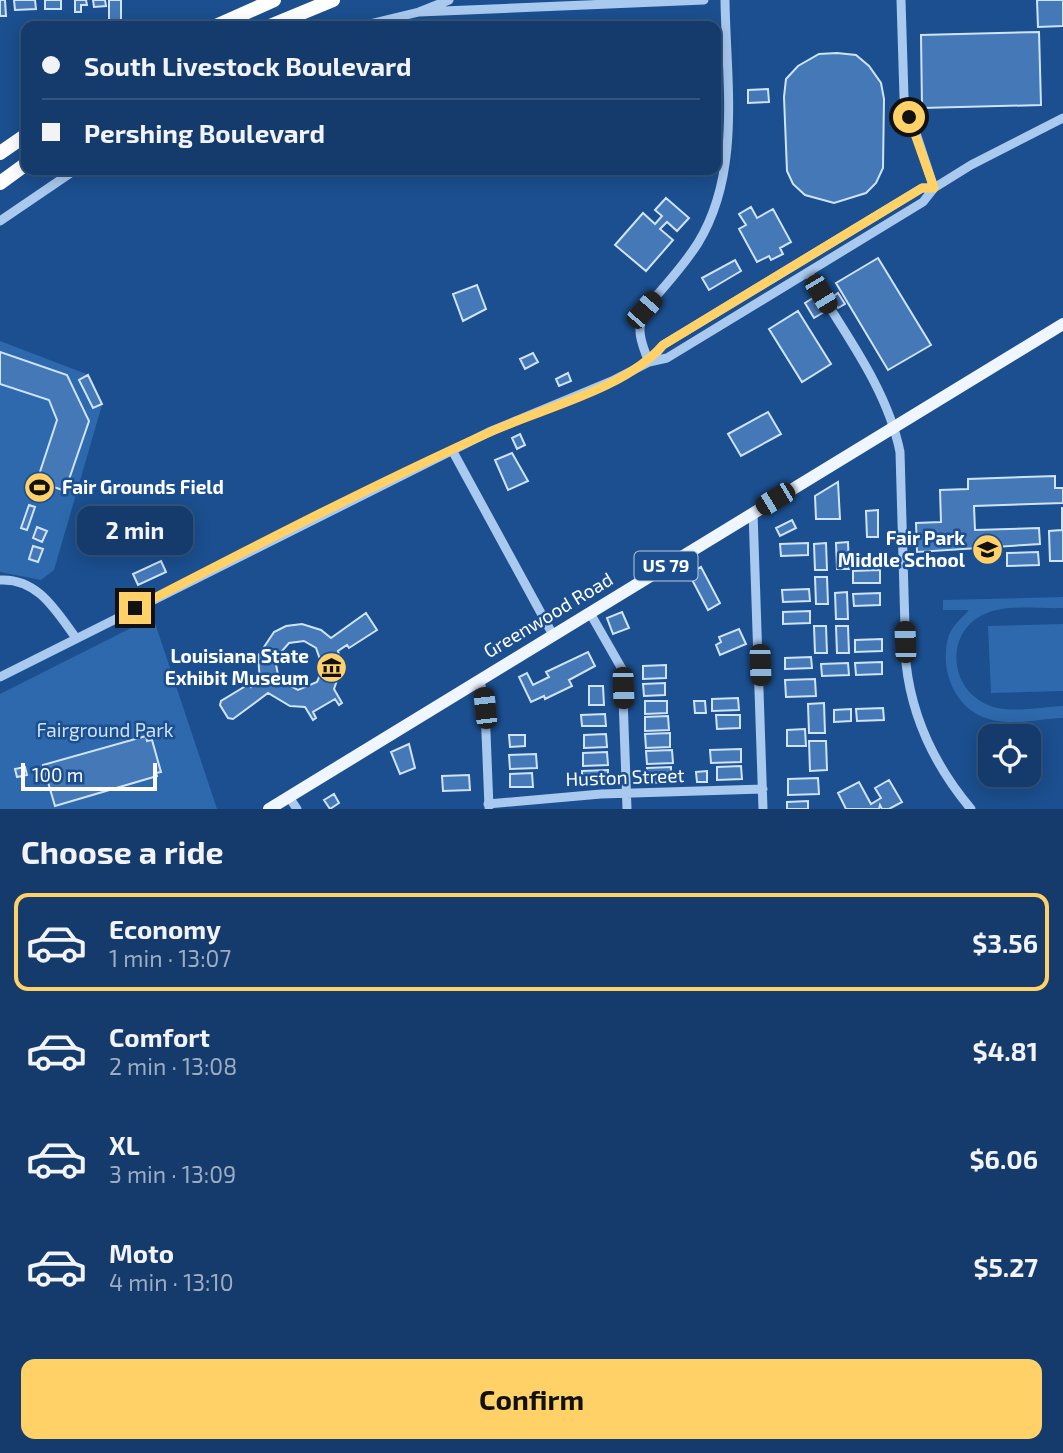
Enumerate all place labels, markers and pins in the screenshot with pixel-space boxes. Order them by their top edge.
sports icon: Fair Grounds Field [22,470,56,504]
place label: Fair Grounds Field [62,475,224,498]
place label: Fair Park Middle School [838,526,966,571]
school or university icon: Fair Park Middle School [971,532,1005,566]
place label: Louisiana State Exhibit Museum [165,644,309,689]
museum icon: Louisiana State Exhibit Museum [315,650,349,684]

